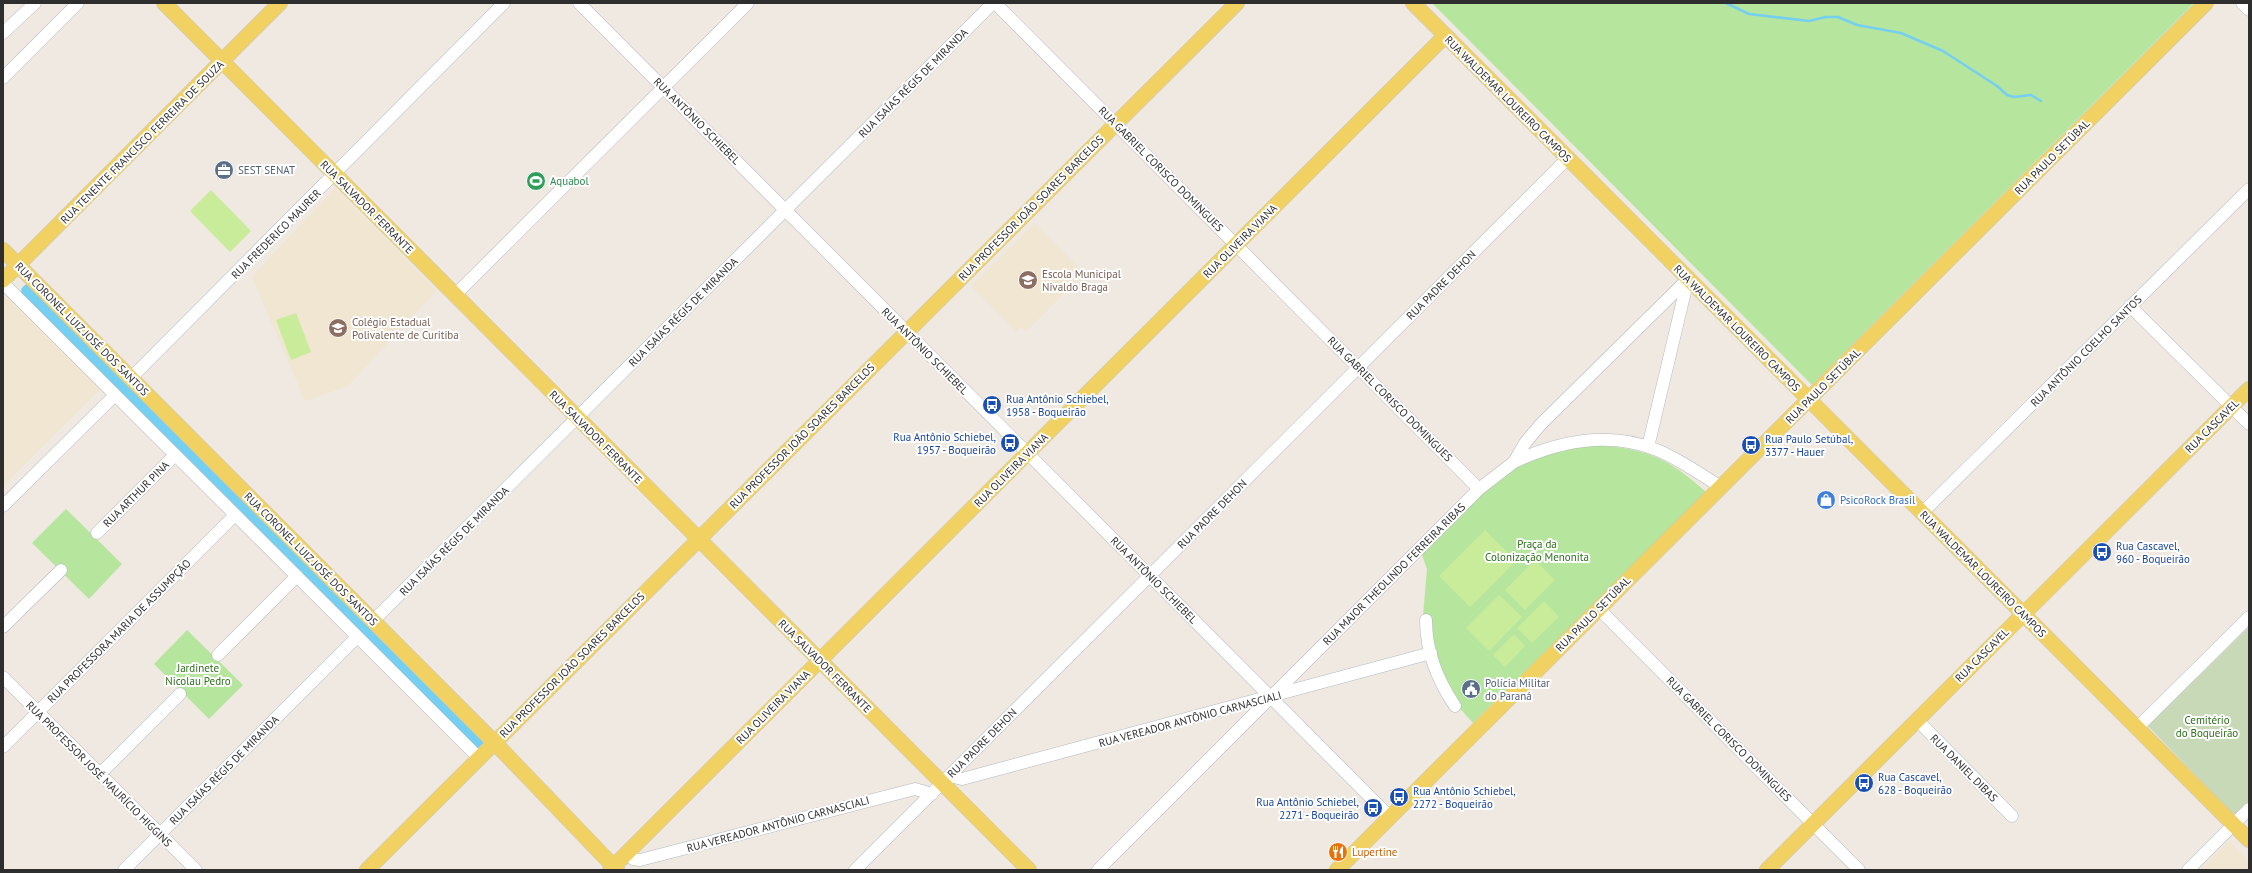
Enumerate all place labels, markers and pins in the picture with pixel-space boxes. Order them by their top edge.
office icon: SEST SENAT [213,159,235,181]
place label: SEST SENAT [238,163,295,177]
sports icon: Aquabol [525,170,547,192]
place label: Aquabol [550,174,589,188]
place label: Escola Municipal Nivaldo Braga [1042,267,1122,294]
school or university icon: Escola Municipal Nivaldo Braga [1017,269,1039,291]
place label: Colégio Estadual Polivalente de Curitiba [352,315,459,342]
school or university icon: Colégio Estadual Polivalente de Curitiba [327,317,349,339]
place label: Rua Antônio Schiebel, 1958 - Boqueirão [1006,392,1109,419]
bus stop icon: Rua Antônio Schiebel, 1958 - Boqueirão [981,394,1003,416]
place label: Rua Antônio Schiebel, 1957 - Boqueirão [893,430,996,457]
bus stop icon: Rua Antônio Schiebel, 1957 - Boqueirão [999,432,1021,454]
place label: Rua Paulo Setúbal, 3377 - Hauer [1765,432,1853,459]
bus stop icon: Rua Paulo Setúbal, 3377 - Hauer [1740,434,1762,456]
shop icon: PsicoRock Brasil [1815,489,1837,511]
place label: PsicoRock Brasil [1840,493,1916,507]
place label: Rua Cascavel, 960 - Boqueirão [2116,539,2190,566]
bus stop icon: Rua Cascavel, 960 - Boqueirão [2091,541,2113,563]
place label: Polícia Militar do Paraná [1485,676,1550,703]
public building icon: Polícia Militar do Paraná [1460,678,1482,700]
place label: Rua Cascavel, 628 - Boqueirão [1878,770,1952,797]
bus stop icon: Rua Cascavel, 628 - Boqueirão [1853,772,1875,794]
place label: Rua Antônio Schiebel, 2272 - Boqueirão [1413,784,1516,811]
bus stop icon: Rua Antônio Schiebel, 2272 - Boqueirão [1388,786,1410,808]
place label: Rua Antônio Schiebel, 2271 - Boqueirão [1256,795,1359,822]
bus stop icon: Rua Antônio Schiebel, 2271 - Boqueirão [1362,797,1384,819]
restaurant icon: Lupertine [1327,841,1349,863]
place label: Lupertine [1352,845,1398,859]

